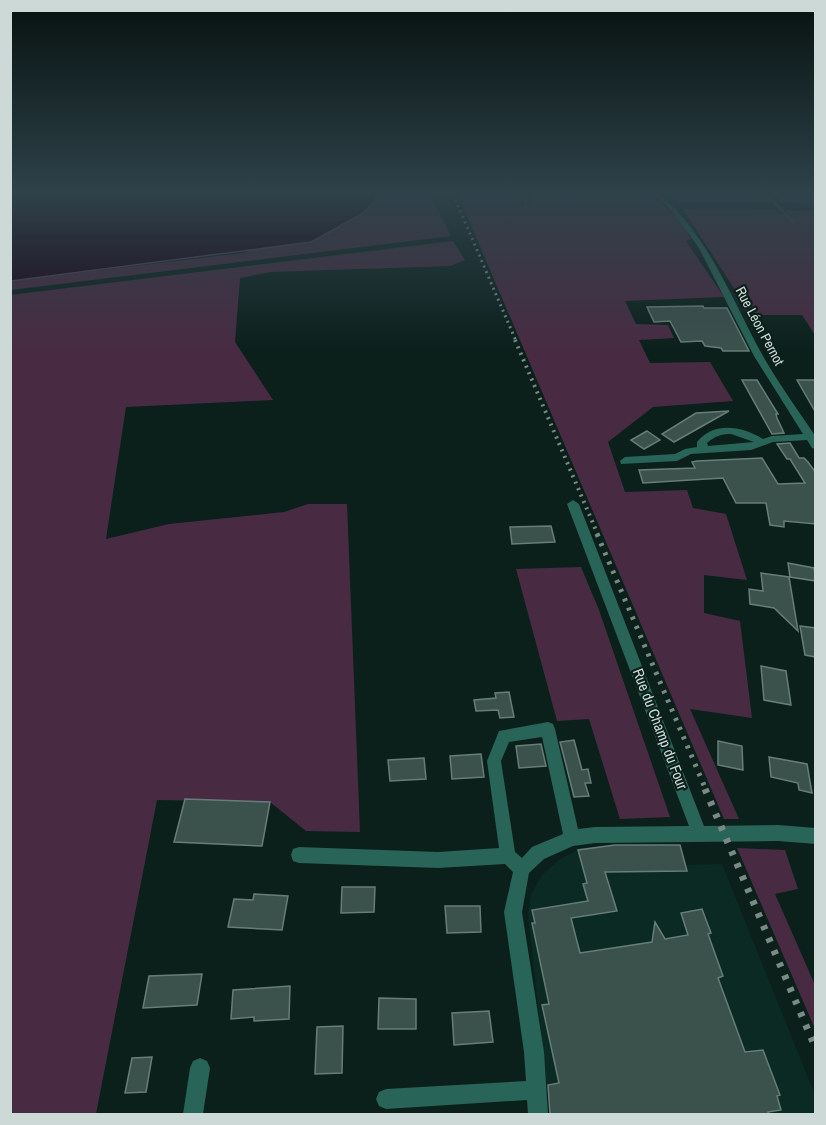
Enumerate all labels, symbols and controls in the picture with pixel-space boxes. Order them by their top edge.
street label: Rue Léon Pernot [732,283,788,369]
street label: Rue du Champ du Four [628,665,693,792]

